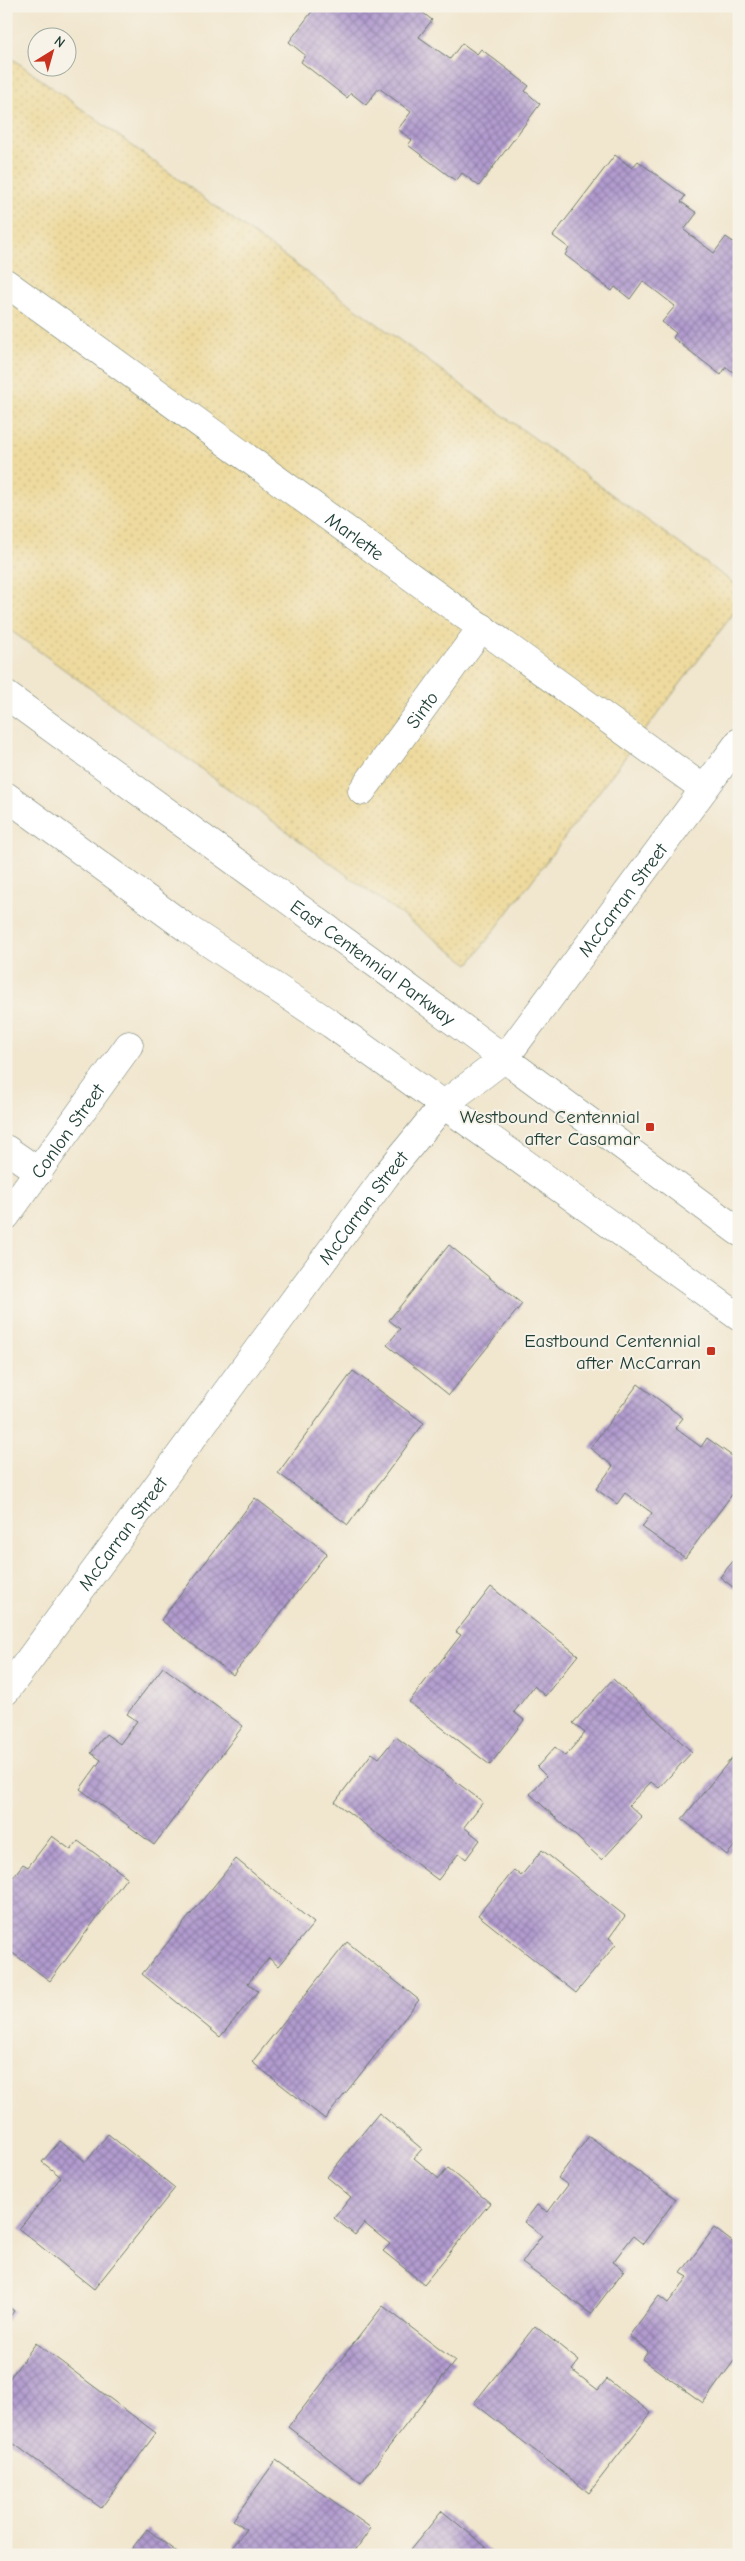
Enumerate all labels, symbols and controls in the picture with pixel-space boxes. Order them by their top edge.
north arrow [28,28,78,78]
text: N [51,32,68,52]
street label: Marlette [321,508,388,565]
street label: Sinto [402,687,443,733]
street label: McCarran Street [574,839,673,961]
street label: East Centennial Parkway [286,895,460,1031]
street label: Conlon Street [27,1079,110,1183]
place label: Westbound Centennial after Casamar [460,1106,640,1150]
marker: Westbound Centennial after Casamar [644,1121,656,1133]
street label: McCarran Street [314,1147,413,1269]
place label: Eastbound Centennial after McCarran [524,1330,701,1374]
marker: Eastbound Centennial after McCarran [705,1345,717,1357]
street label: McCarran Street [74,1472,173,1595]

